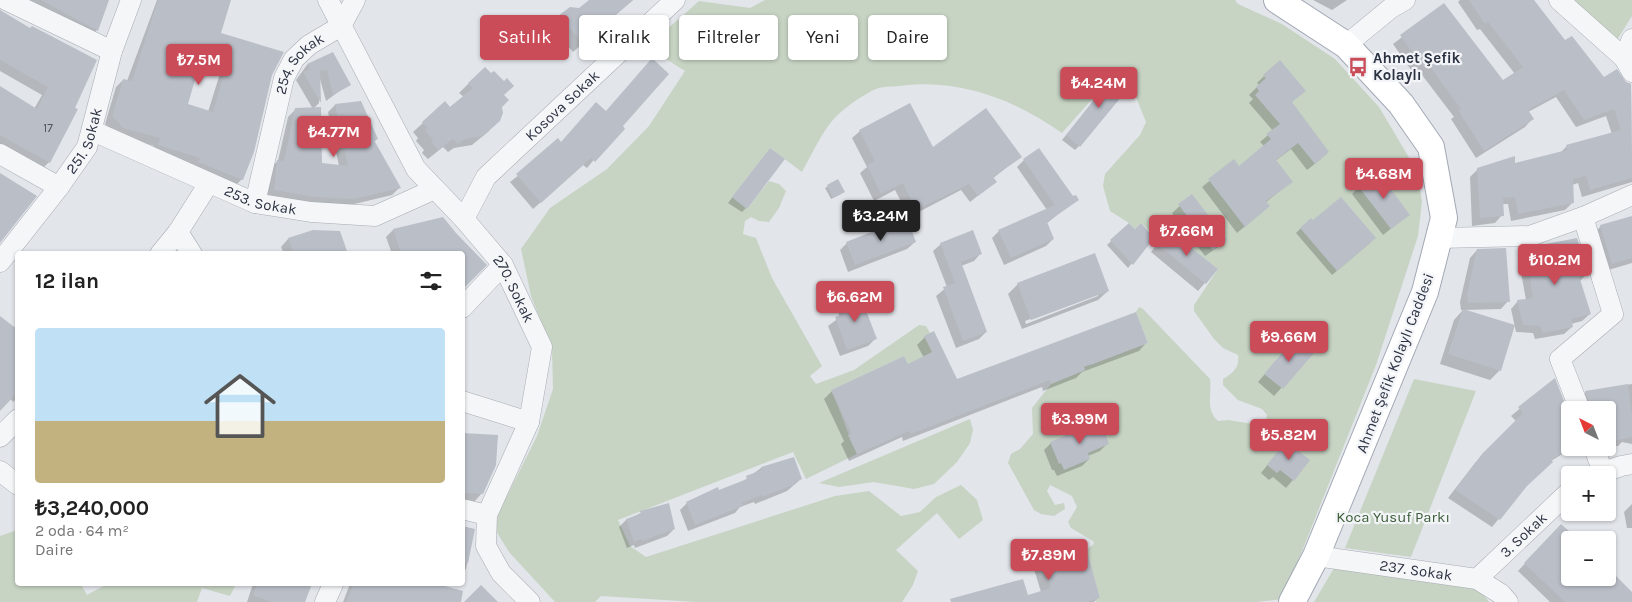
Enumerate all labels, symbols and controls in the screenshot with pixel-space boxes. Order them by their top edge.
chip: Satılık [480,15,569,60]
chip: Kiralık [579,15,669,60]
chip: Filtreler [679,15,778,60]
chip: Yeni [788,15,858,60]
chip: Daire [868,15,947,60]
street label: 254. Sokak [272,29,327,96]
pin: ₺7.5M [164,44,234,86]
place label: Ahmet Şefik Kolaylı [1373,49,1461,84]
text: ₺7.5M [177,50,221,69]
bus stop icon: Ahmet Şefik Kolaylı [1347,56,1369,78]
street label: Kosova Sokak [521,66,603,145]
pin: ₺4.24M [1058,66,1140,109]
text: ₺4.24M [1071,73,1127,92]
street label: 251. Sokak [62,106,106,177]
pin: ₺4.77M [293,116,375,158]
house number: 17 [43,121,53,135]
text: ₺4.77M [308,122,360,141]
pin: ₺4.68M [1343,158,1425,200]
text: ₺4.68M [1356,164,1412,183]
street label: 253. Sokak [222,182,298,219]
pin: ₺3.24M [840,200,922,242]
text: ₺3.24M [853,206,909,225]
pin: ₺7.66M [1146,214,1228,257]
text: ₺7.66M [1160,221,1214,240]
pin: ₺10.2M [1514,244,1596,286]
text: ₺10.2M [1529,250,1581,269]
street label: 270. Sokak [489,251,538,325]
icon: filters [417,267,445,295]
text: 12 ilan [35,269,99,293]
street label: Ahmet Şefik Kolaylı Caddesi [1352,270,1438,456]
pin: ₺6.62M [814,280,896,323]
text: ₺6.62M [827,287,883,306]
pin: ₺9.66M [1248,320,1330,363]
text: ₺9.66M [1261,327,1317,346]
icon: home [195,361,285,451]
north arrow [1561,401,1616,456]
map controls [1561,401,1616,586]
pin: ₺3.99M [1039,402,1121,445]
text: ₺3.99M [1052,409,1108,428]
pin: ₺5.82M [1248,418,1330,461]
text: ₺5.82M [1261,425,1317,444]
button: + [1561,466,1616,521]
text: ₺3,240,000 [35,496,149,520]
park label: Koca Yusuf Parkı [1336,508,1450,526]
street label: 3. Sokak [1496,509,1551,561]
text: 2 oda · 64 m² [35,521,129,540]
button: − [1561,531,1616,586]
pin: ₺7.89M [1008,538,1090,581]
text: Daire [35,540,73,559]
text: ₺7.89M [1022,545,1076,564]
street label: 237. Sokak [1378,556,1454,584]

